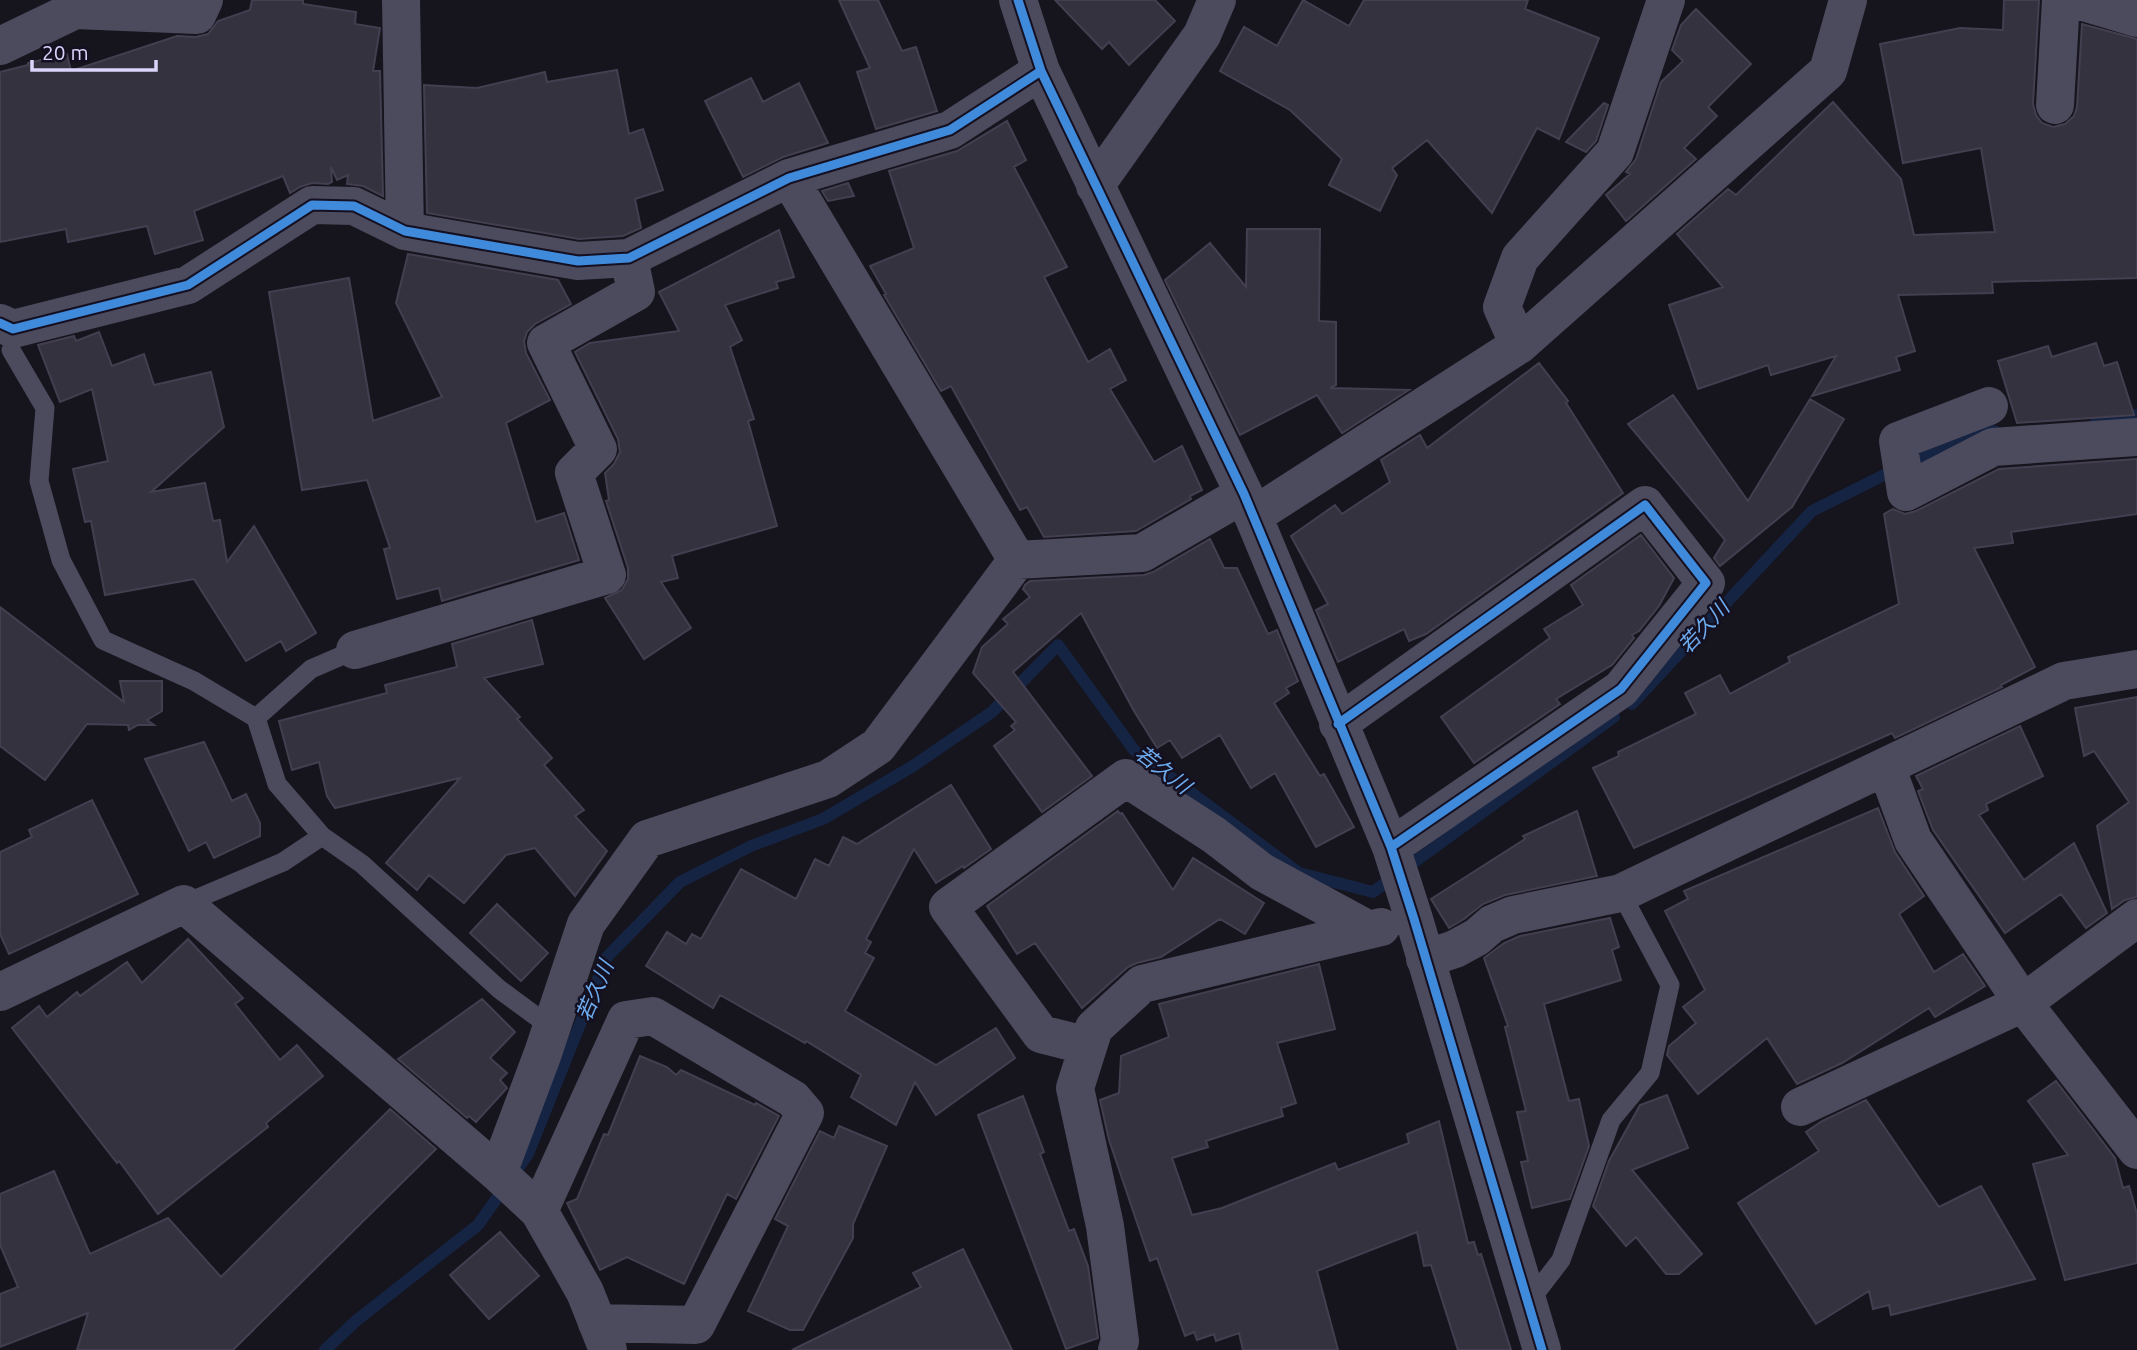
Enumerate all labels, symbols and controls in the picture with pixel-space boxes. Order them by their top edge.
scale bar [32,28,156,72]
text: 20 m [42,40,89,64]
water label: 若久川 [1673,594,1735,658]
water label: 若久川 [1131,740,1197,799]
water label: 若久川 [571,955,618,1024]

